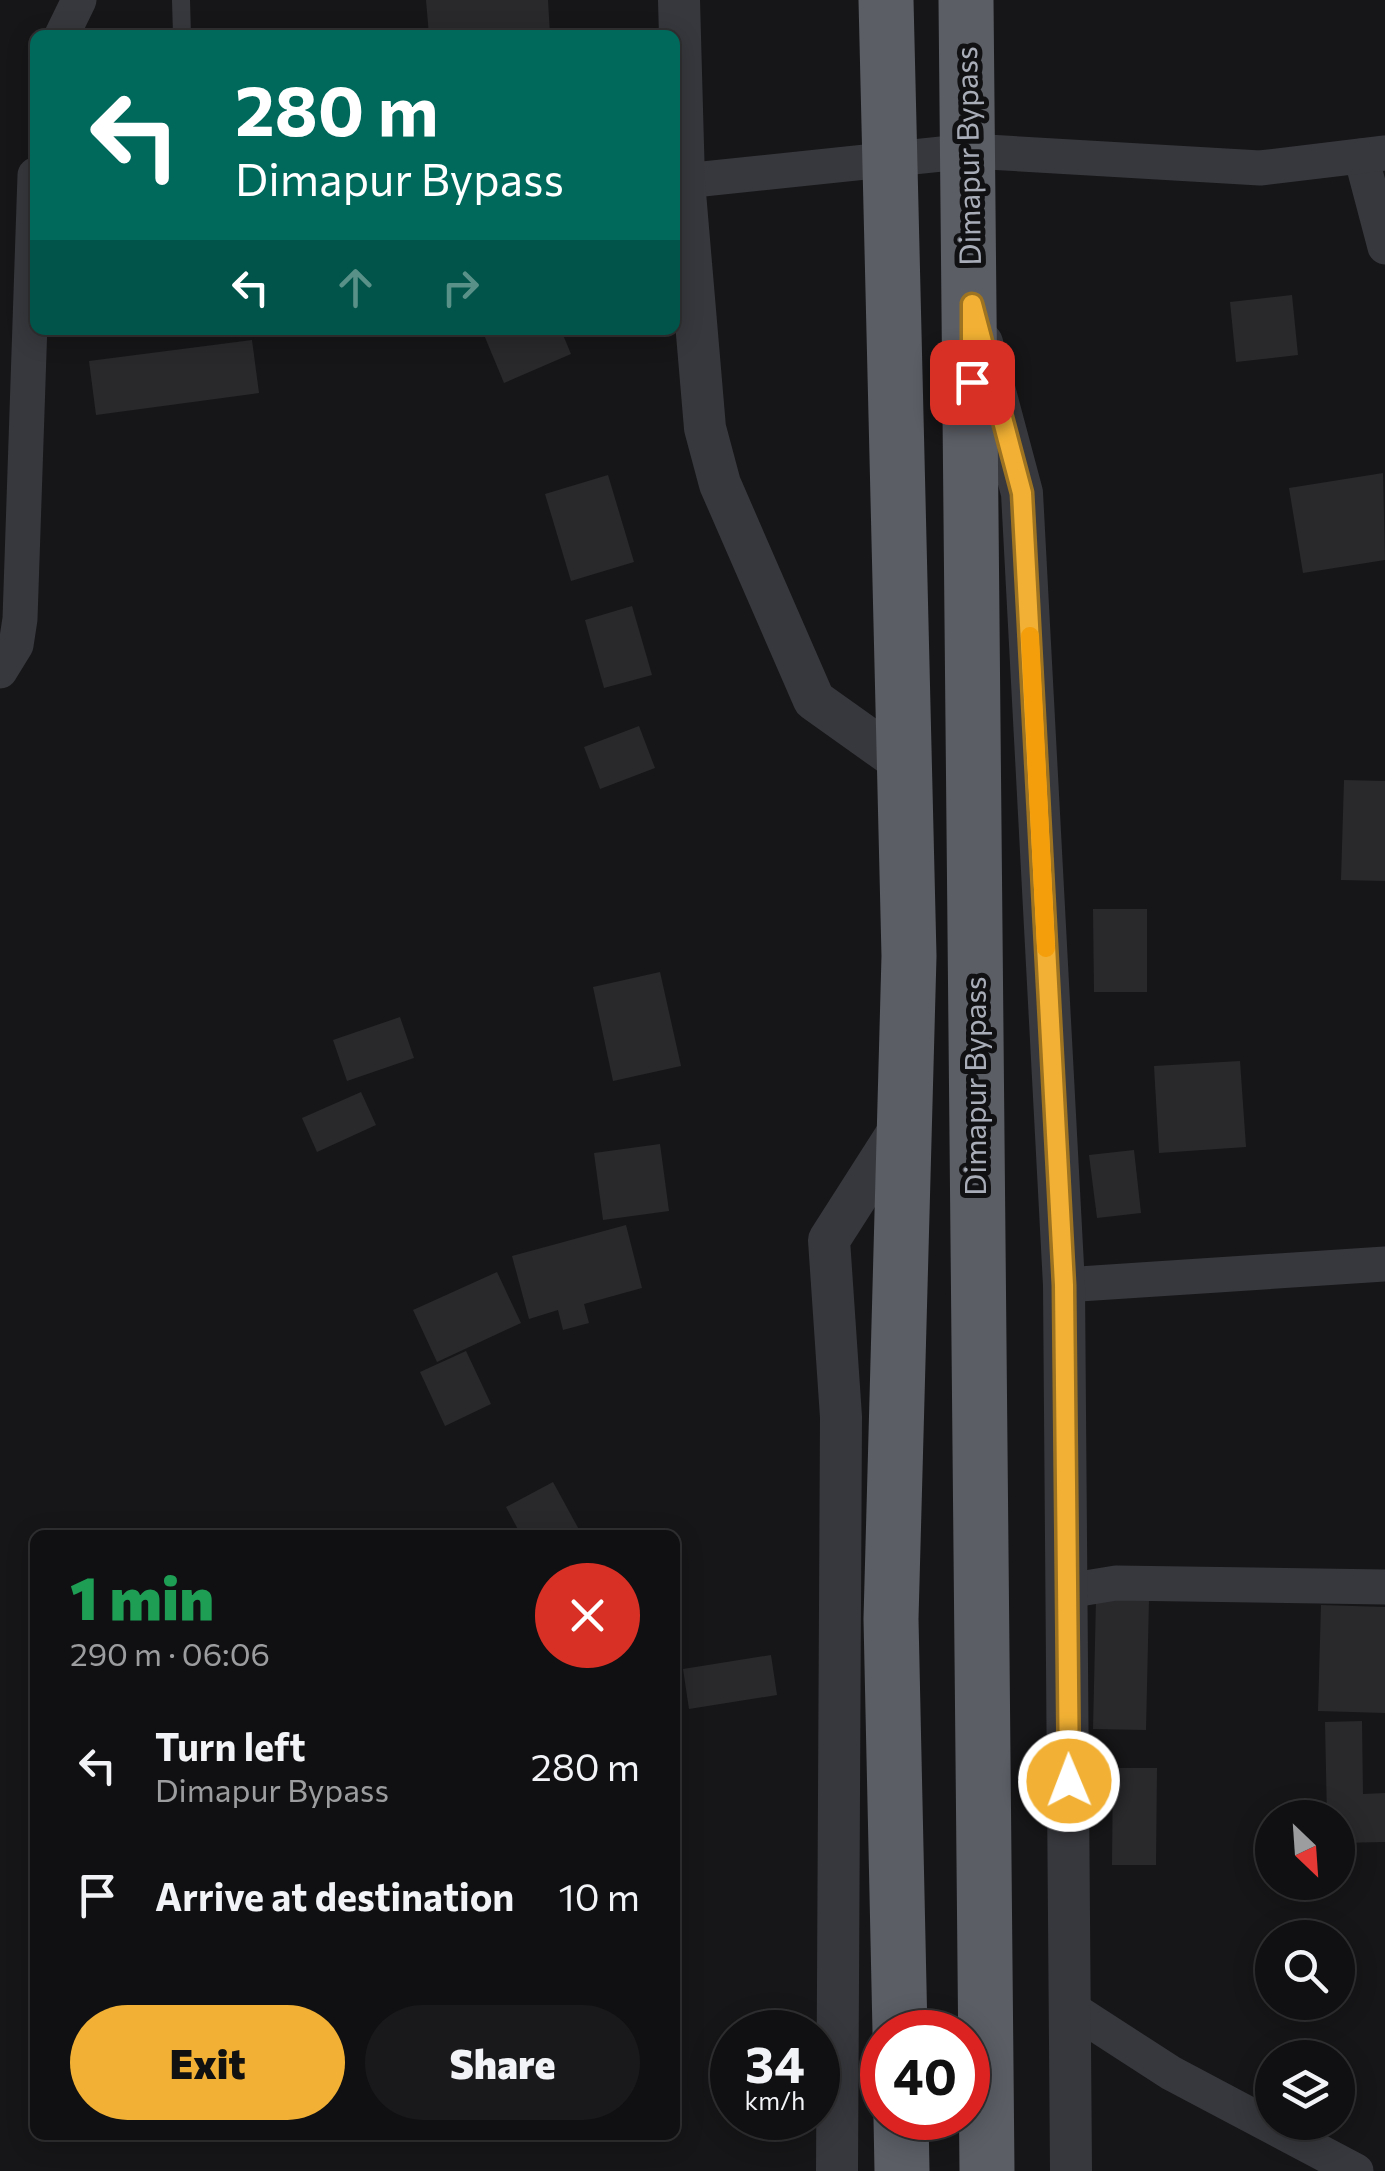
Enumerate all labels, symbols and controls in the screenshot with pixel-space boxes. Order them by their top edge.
street label: Dimapur Bypass [946,46,987,266]
text: 280 m [235,65,439,150]
icon: left [70,70,200,200]
text: Dimapur Bypass [235,150,564,205]
icon: left [223,260,278,315]
icon: ahead [328,260,383,315]
icon: right [433,260,488,315]
pin [930,340,1015,425]
icon: arrive [945,355,1000,410]
street label: Dimapur Bypass [955,976,992,1196]
text: 1 min [70,1559,214,1632]
button: close [535,1563,640,1668]
text: 290 m · 06:06 [70,1633,270,1673]
text: Turn left [155,1722,306,1769]
position arrow [1017,1729,1121,1833]
icon: left [70,1738,125,1793]
text: 280 m [531,1742,640,1789]
text: Dimapur Bypass [155,1769,389,1809]
north arrow [1255,1800,1355,1900]
map controls [1255,1800,1355,2140]
icon: arrive [70,1868,125,1923]
text: Arrive at destination [155,1872,514,1919]
text: 10 m [559,1872,640,1919]
button: search [1255,1920,1355,2020]
button: Exit [70,2005,345,2120]
button: Share [365,2005,640,2120]
speed limit sign: 40 [860,2010,990,2140]
text: 34 [745,2032,805,2093]
button: layers [1255,2040,1355,2140]
text: km/h [745,2085,805,2115]

